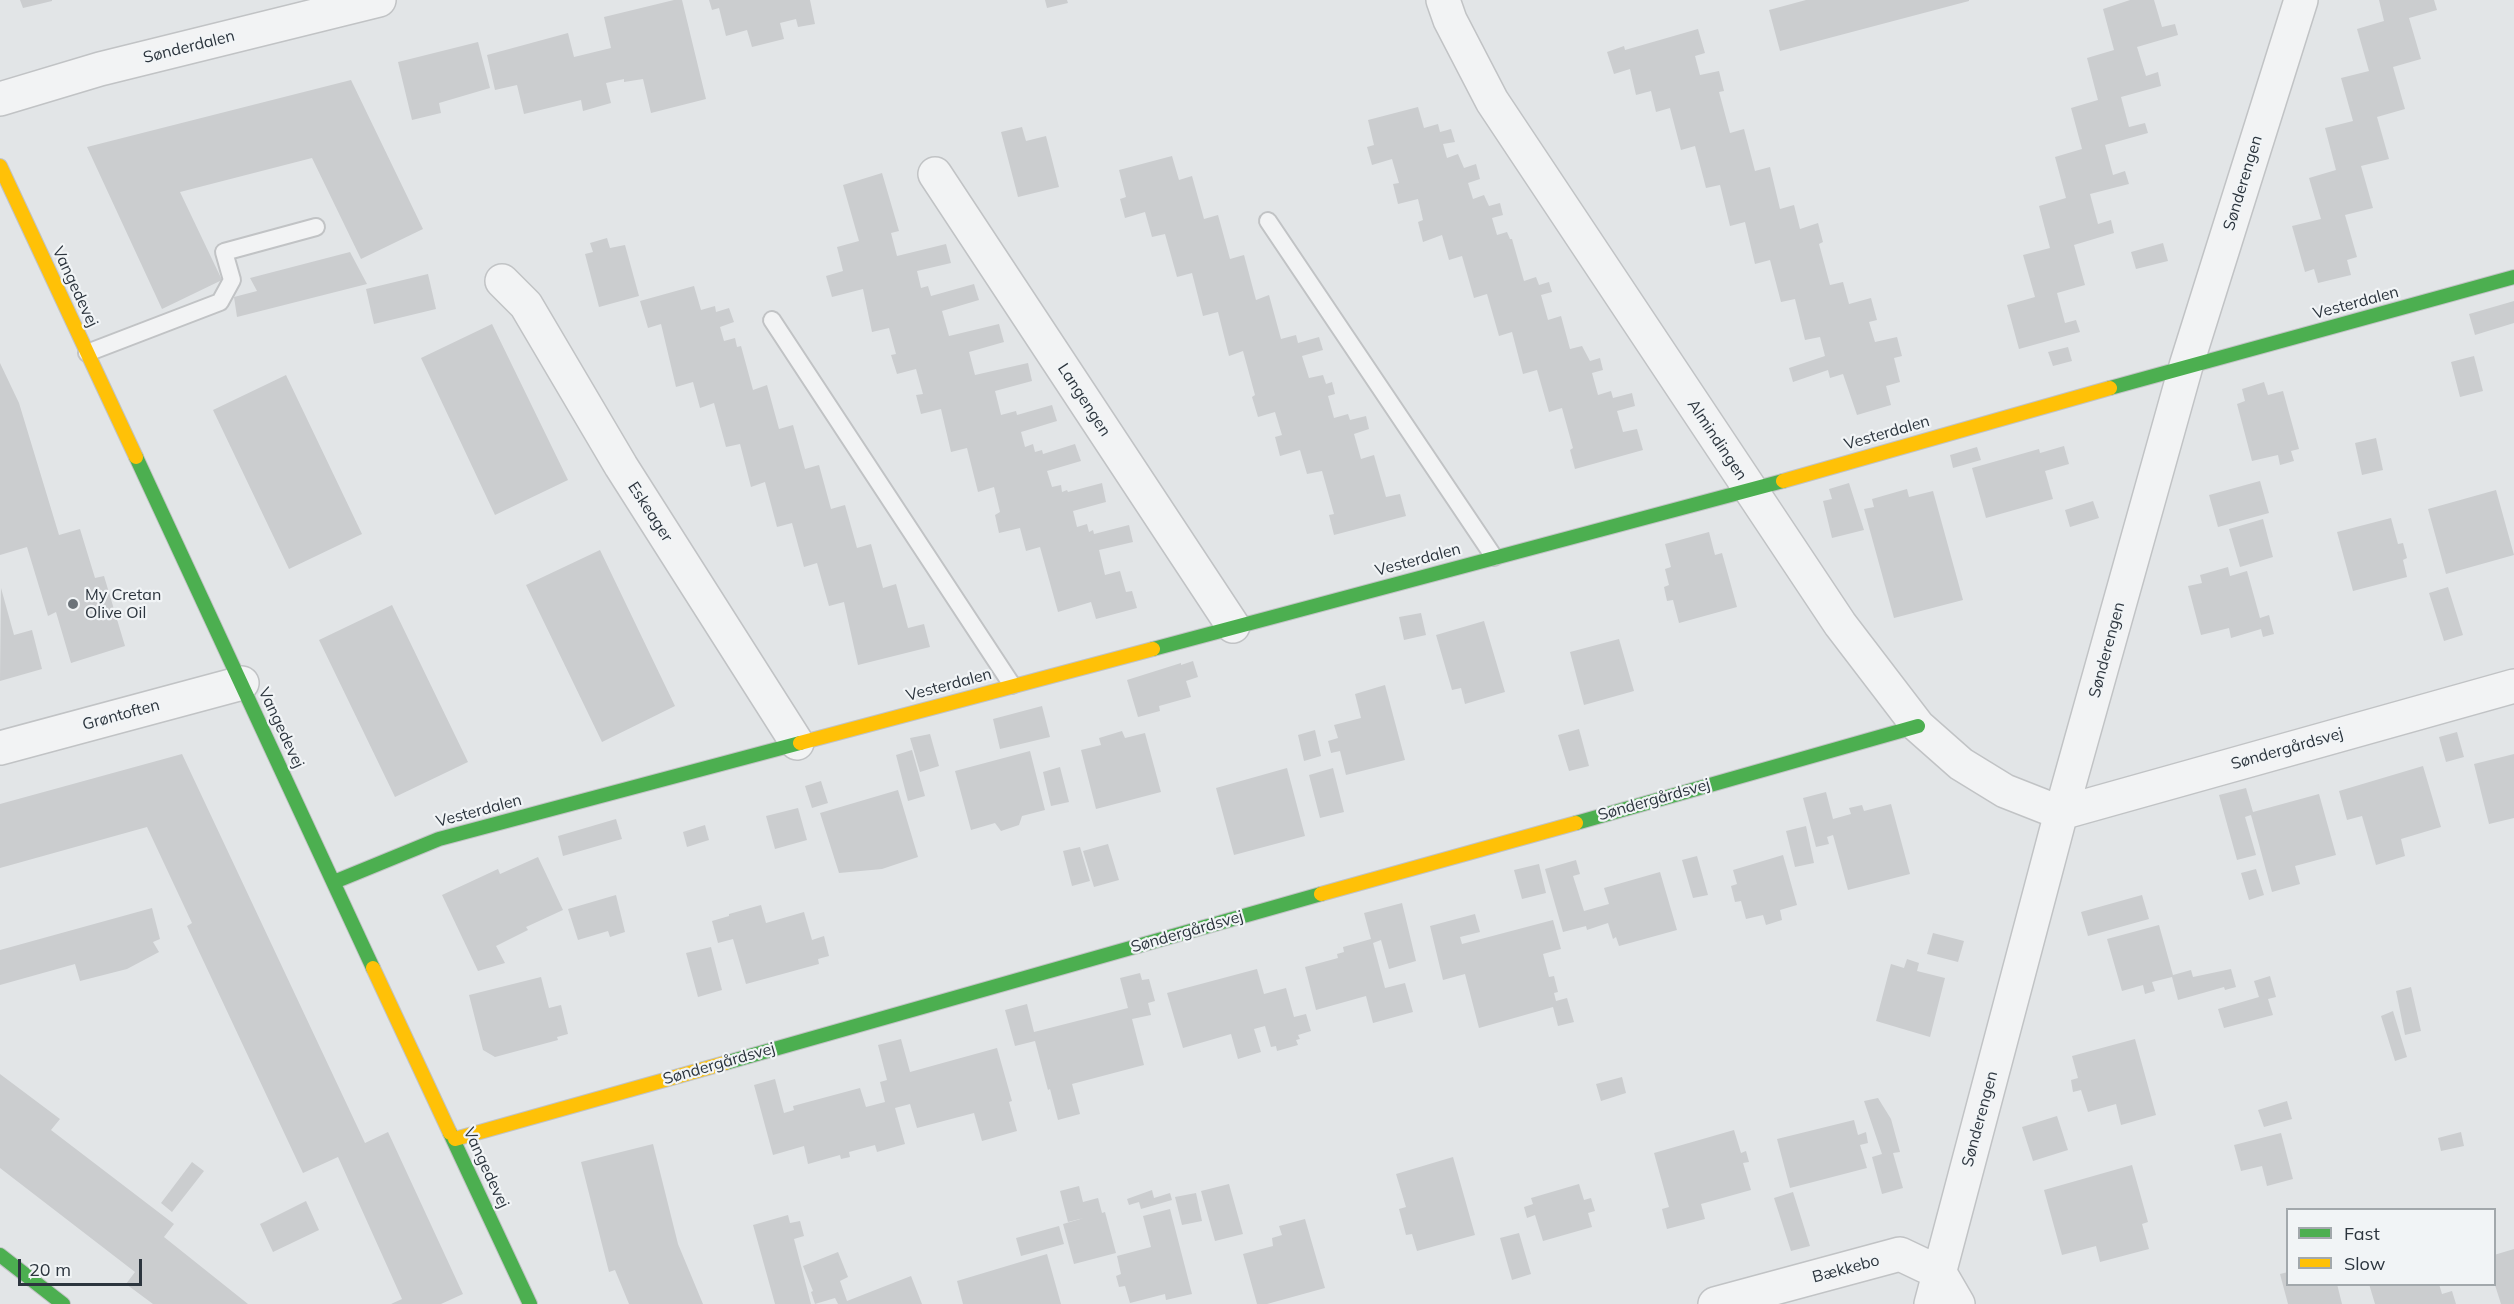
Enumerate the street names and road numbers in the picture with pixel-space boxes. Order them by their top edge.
street label: Sønderdalen [141,26,237,68]
street label: Sønderengen [2219,133,2267,233]
street label: Vangedevej [48,244,102,330]
street label: Vesterdalen [2311,282,2401,324]
street label: Langengen [1053,360,1115,440]
street label: Almindingen [1683,396,1751,484]
street label: Vesterdalen [1842,412,1932,454]
street label: Eskeager [624,478,676,546]
street label: Vesterdalen [1373,539,1463,581]
street label: Sønderengen [2085,600,2129,700]
street label: Vesterdalen [904,664,994,706]
street label: Vangedevej [254,685,308,771]
street label: Grøntoften [80,695,162,735]
street label: Søndergårdsvej [2229,724,2345,774]
street label: Søndergårdsvej [1596,775,1712,825]
street label: Vesterdalen [434,790,524,832]
street label: Søndergårdsvej [1129,907,1245,957]
street label: Søndergårdsvej [661,1039,777,1089]
street label: Sønderengen [1958,1069,2002,1169]
street label: Vangedevej [459,1125,513,1211]
street label: Bækkebo [1810,1251,1882,1287]

